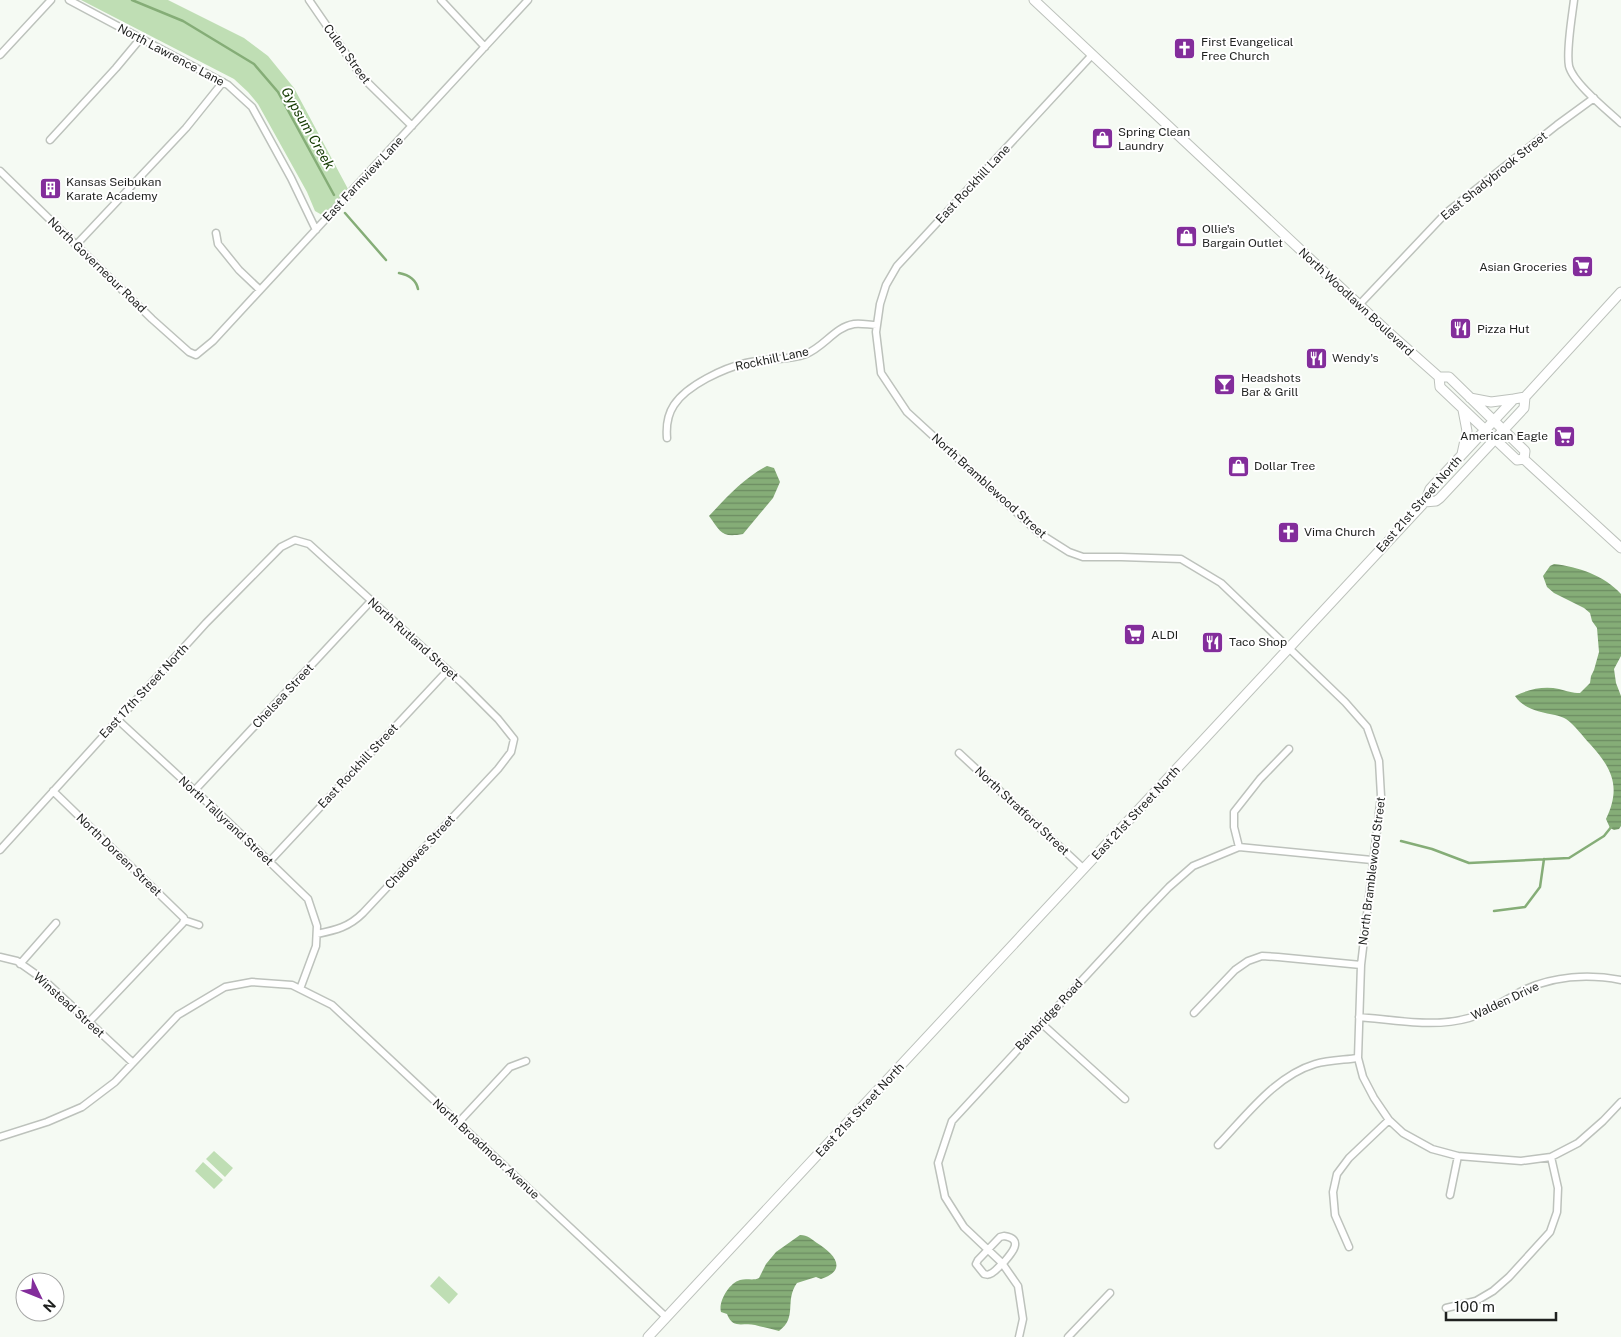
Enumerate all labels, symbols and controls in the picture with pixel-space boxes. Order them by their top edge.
street label: North Lawrence Lane [115,21,227,89]
street label: Culen Street [321,21,374,87]
place label: First Evangelical Free Church [1201,35,1294,63]
church icon: First Evangelical Free Church [1173,37,1197,61]
water label: Gypsum Creek [278,84,338,172]
place label: Spring Clean Laundry [1118,125,1190,153]
shop icon: Spring Clean Laundry [1090,127,1114,151]
street label: East Shadybrook Street [1438,129,1550,223]
street label: East Farmview Lane [320,133,406,224]
street label: East Rockhill Lane [933,142,1013,226]
place label: Kansas Seibukan Karate Academy [66,175,161,203]
building icon: Kansas Seibukan Karate Academy [38,177,62,201]
street label: North Governeour Road [45,214,149,316]
place label: Ollie's Bargain Outlet [1202,222,1283,250]
shop icon: Ollie's Bargain Outlet [1174,224,1198,248]
street label: North Woodlawn Boulevard [1296,245,1416,359]
supermarket icon: Asian Groceries [1571,255,1595,279]
place label: Asian Groceries [1479,260,1567,274]
restaurant icon: Pizza Hut [1449,317,1473,341]
place label: Pizza Hut [1477,322,1530,336]
street label: Rockhill Lane [734,344,810,374]
restaurant icon: Wendy's [1304,346,1328,370]
place label: Wendy's [1332,351,1378,365]
place label: Headshots Bar & Grill [1241,371,1301,399]
bar icon: Headshots Bar & Grill [1213,373,1237,397]
supermarket icon: American Eagle [1552,424,1576,448]
place label: American Eagle [1460,429,1548,443]
street label: North Bramblewood Street [929,431,1049,541]
street label: East 21st Street North [1373,453,1465,555]
shop icon: Dollar Tree [1226,454,1250,478]
place label: Dollar Tree [1254,459,1316,473]
church icon: Vima Church [1276,520,1300,544]
place label: Vima Church [1304,525,1375,539]
street label: North Rutland Street [365,595,461,683]
supermarket icon: ALDI [1123,623,1147,647]
place label: ALDI [1151,628,1178,642]
restaurant icon: Taco Shop [1201,630,1225,654]
place label: Taco Shop [1229,635,1287,649]
street label: East 17th Street North [97,641,191,741]
street label: Chelsea Street [250,661,317,731]
street label: East Rockhill Street [315,721,401,811]
street label: East 21st Street North [1089,763,1183,863]
street label: North Stratford Street [972,764,1072,858]
street label: North Tallyrand Street [176,774,276,869]
street label: North Bramblewood Street [1356,796,1388,946]
street label: North Doreen Street [74,811,165,899]
street label: Chadowes Street [382,812,458,892]
street label: Winstead Street [31,970,107,1041]
street label: Bainbridge Road [1013,977,1085,1053]
street label: Walden Drive [1469,979,1541,1023]
street label: East 21st Street North [813,1060,907,1160]
street label: North Broadmoor Avenue [430,1096,542,1202]
north arrow [15,1272,65,1322]
scale bar [1446,1290,1556,1322]
text: N [40,1296,59,1315]
text: 100 m [1454,1298,1495,1315]

